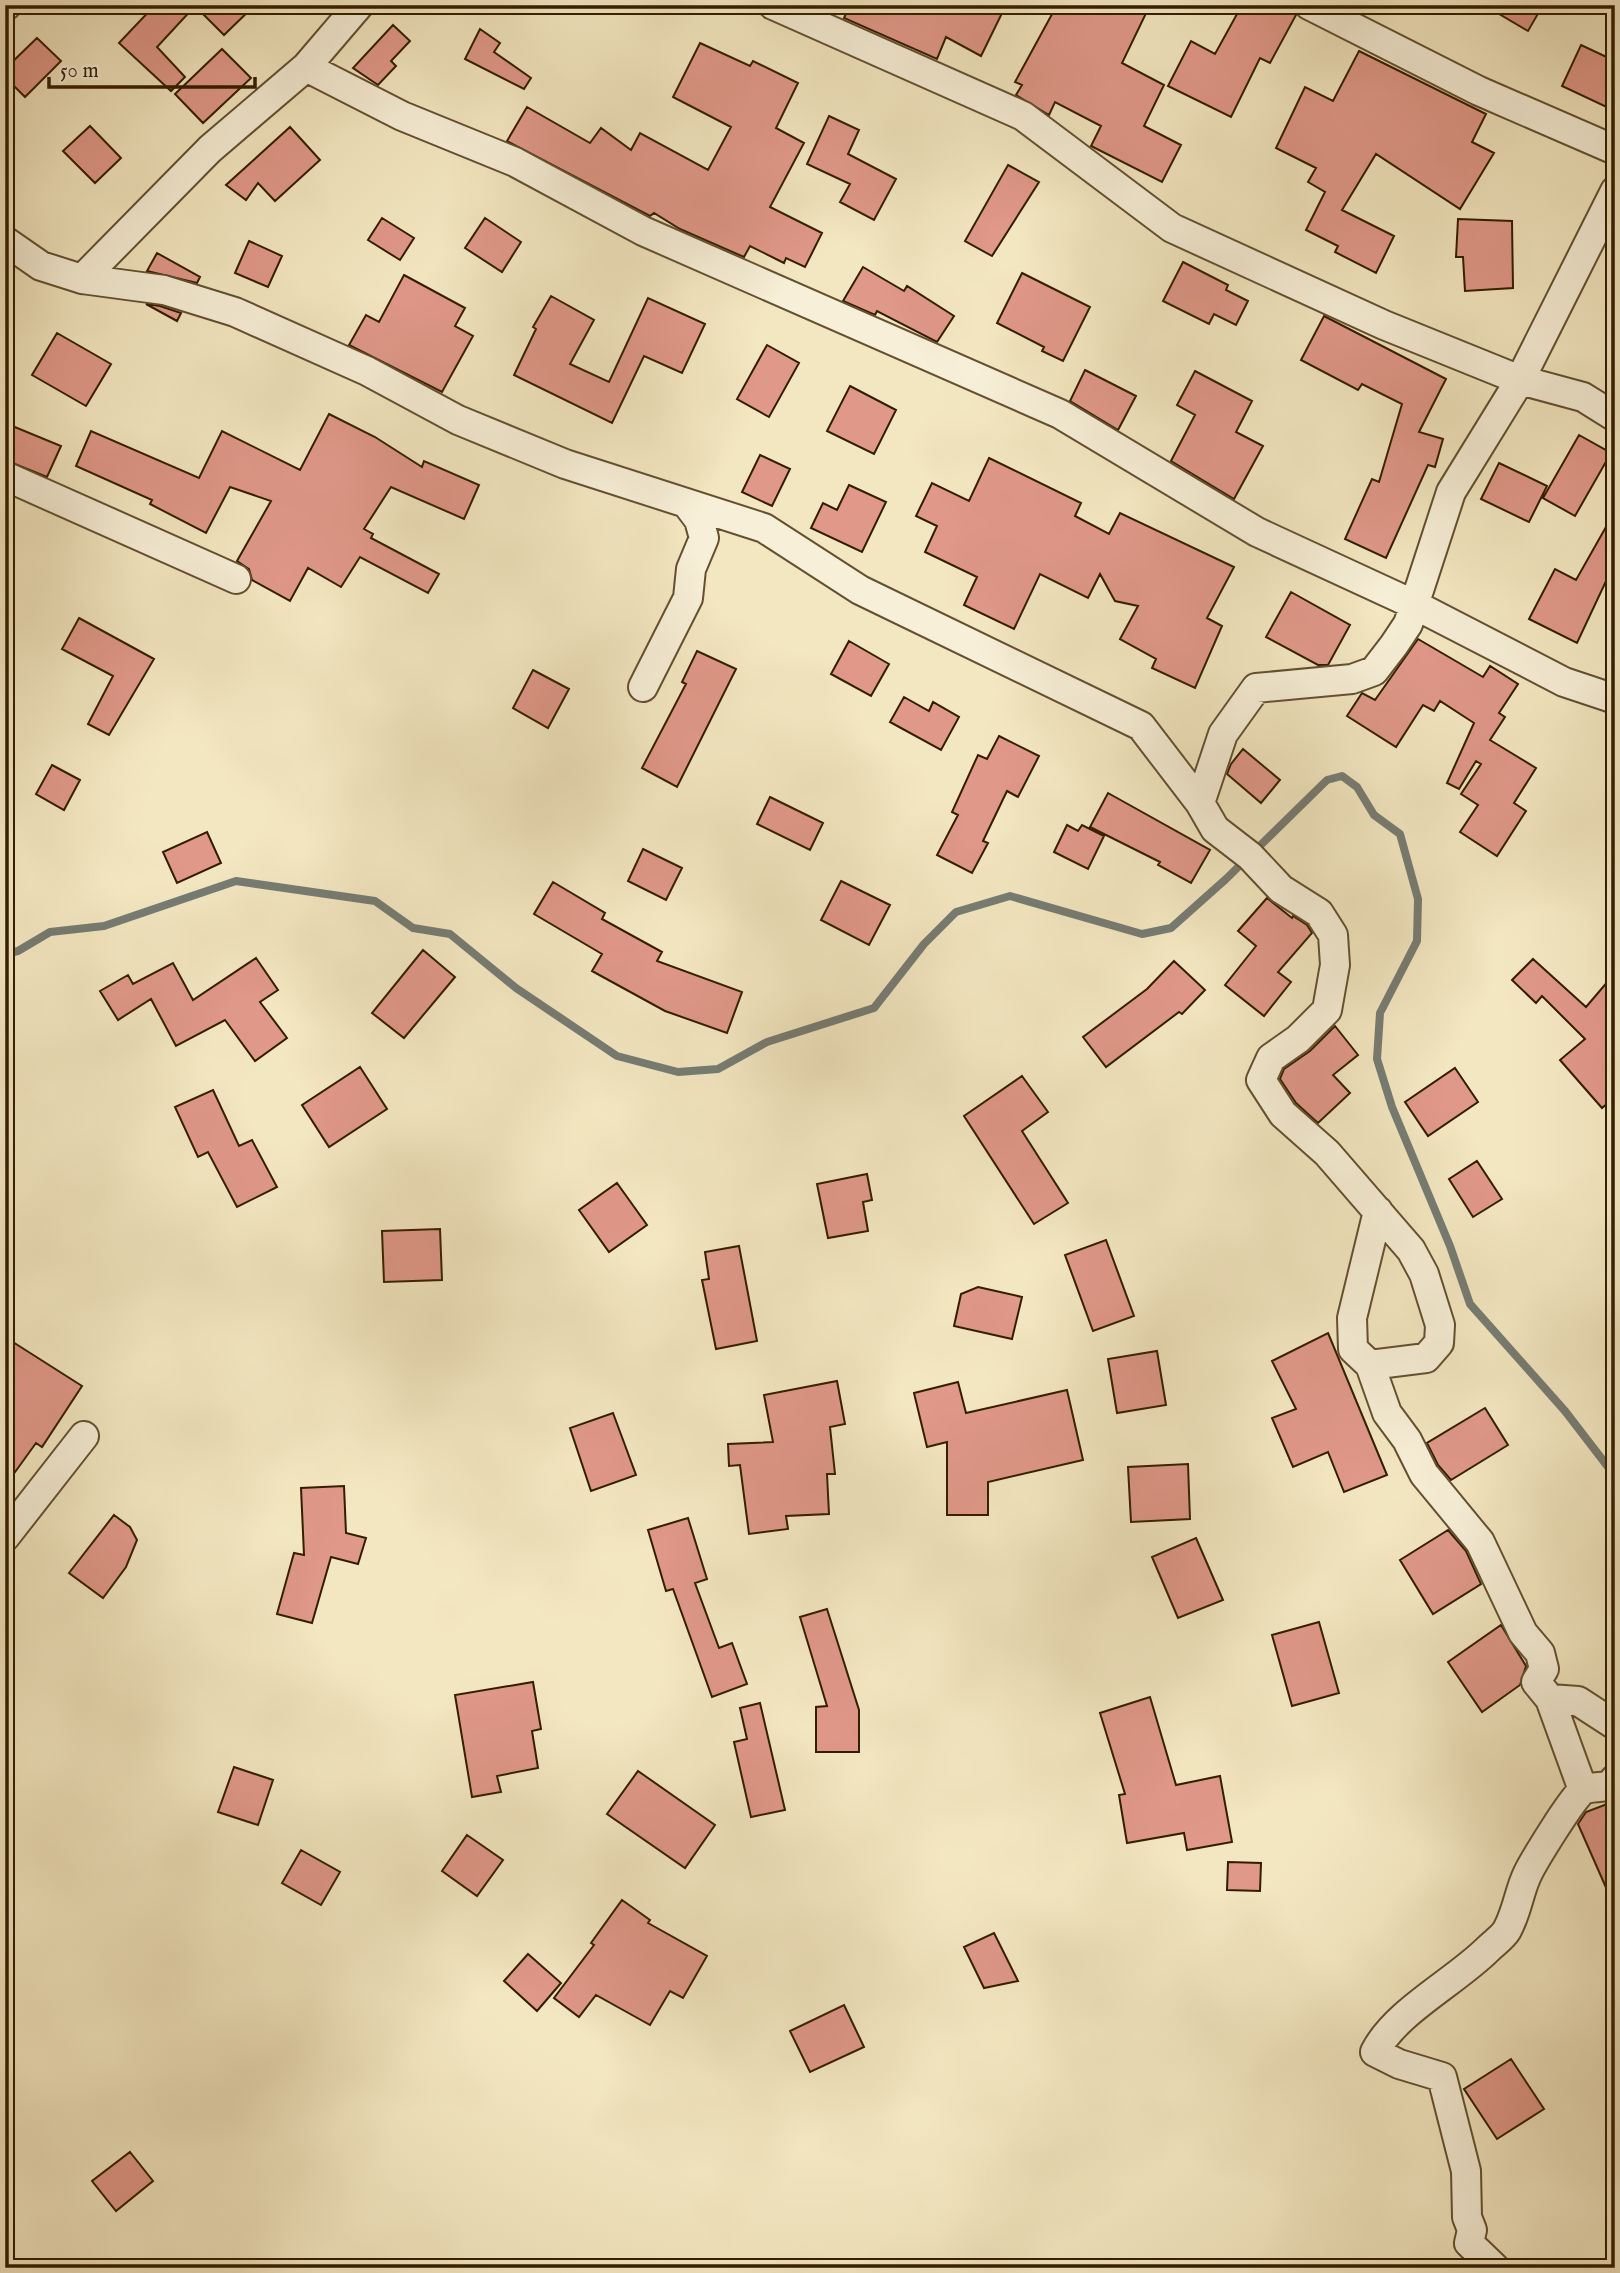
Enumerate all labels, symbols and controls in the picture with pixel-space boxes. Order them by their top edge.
scale bar [49,46,256,90]
text: 50 m [60,58,99,85]

